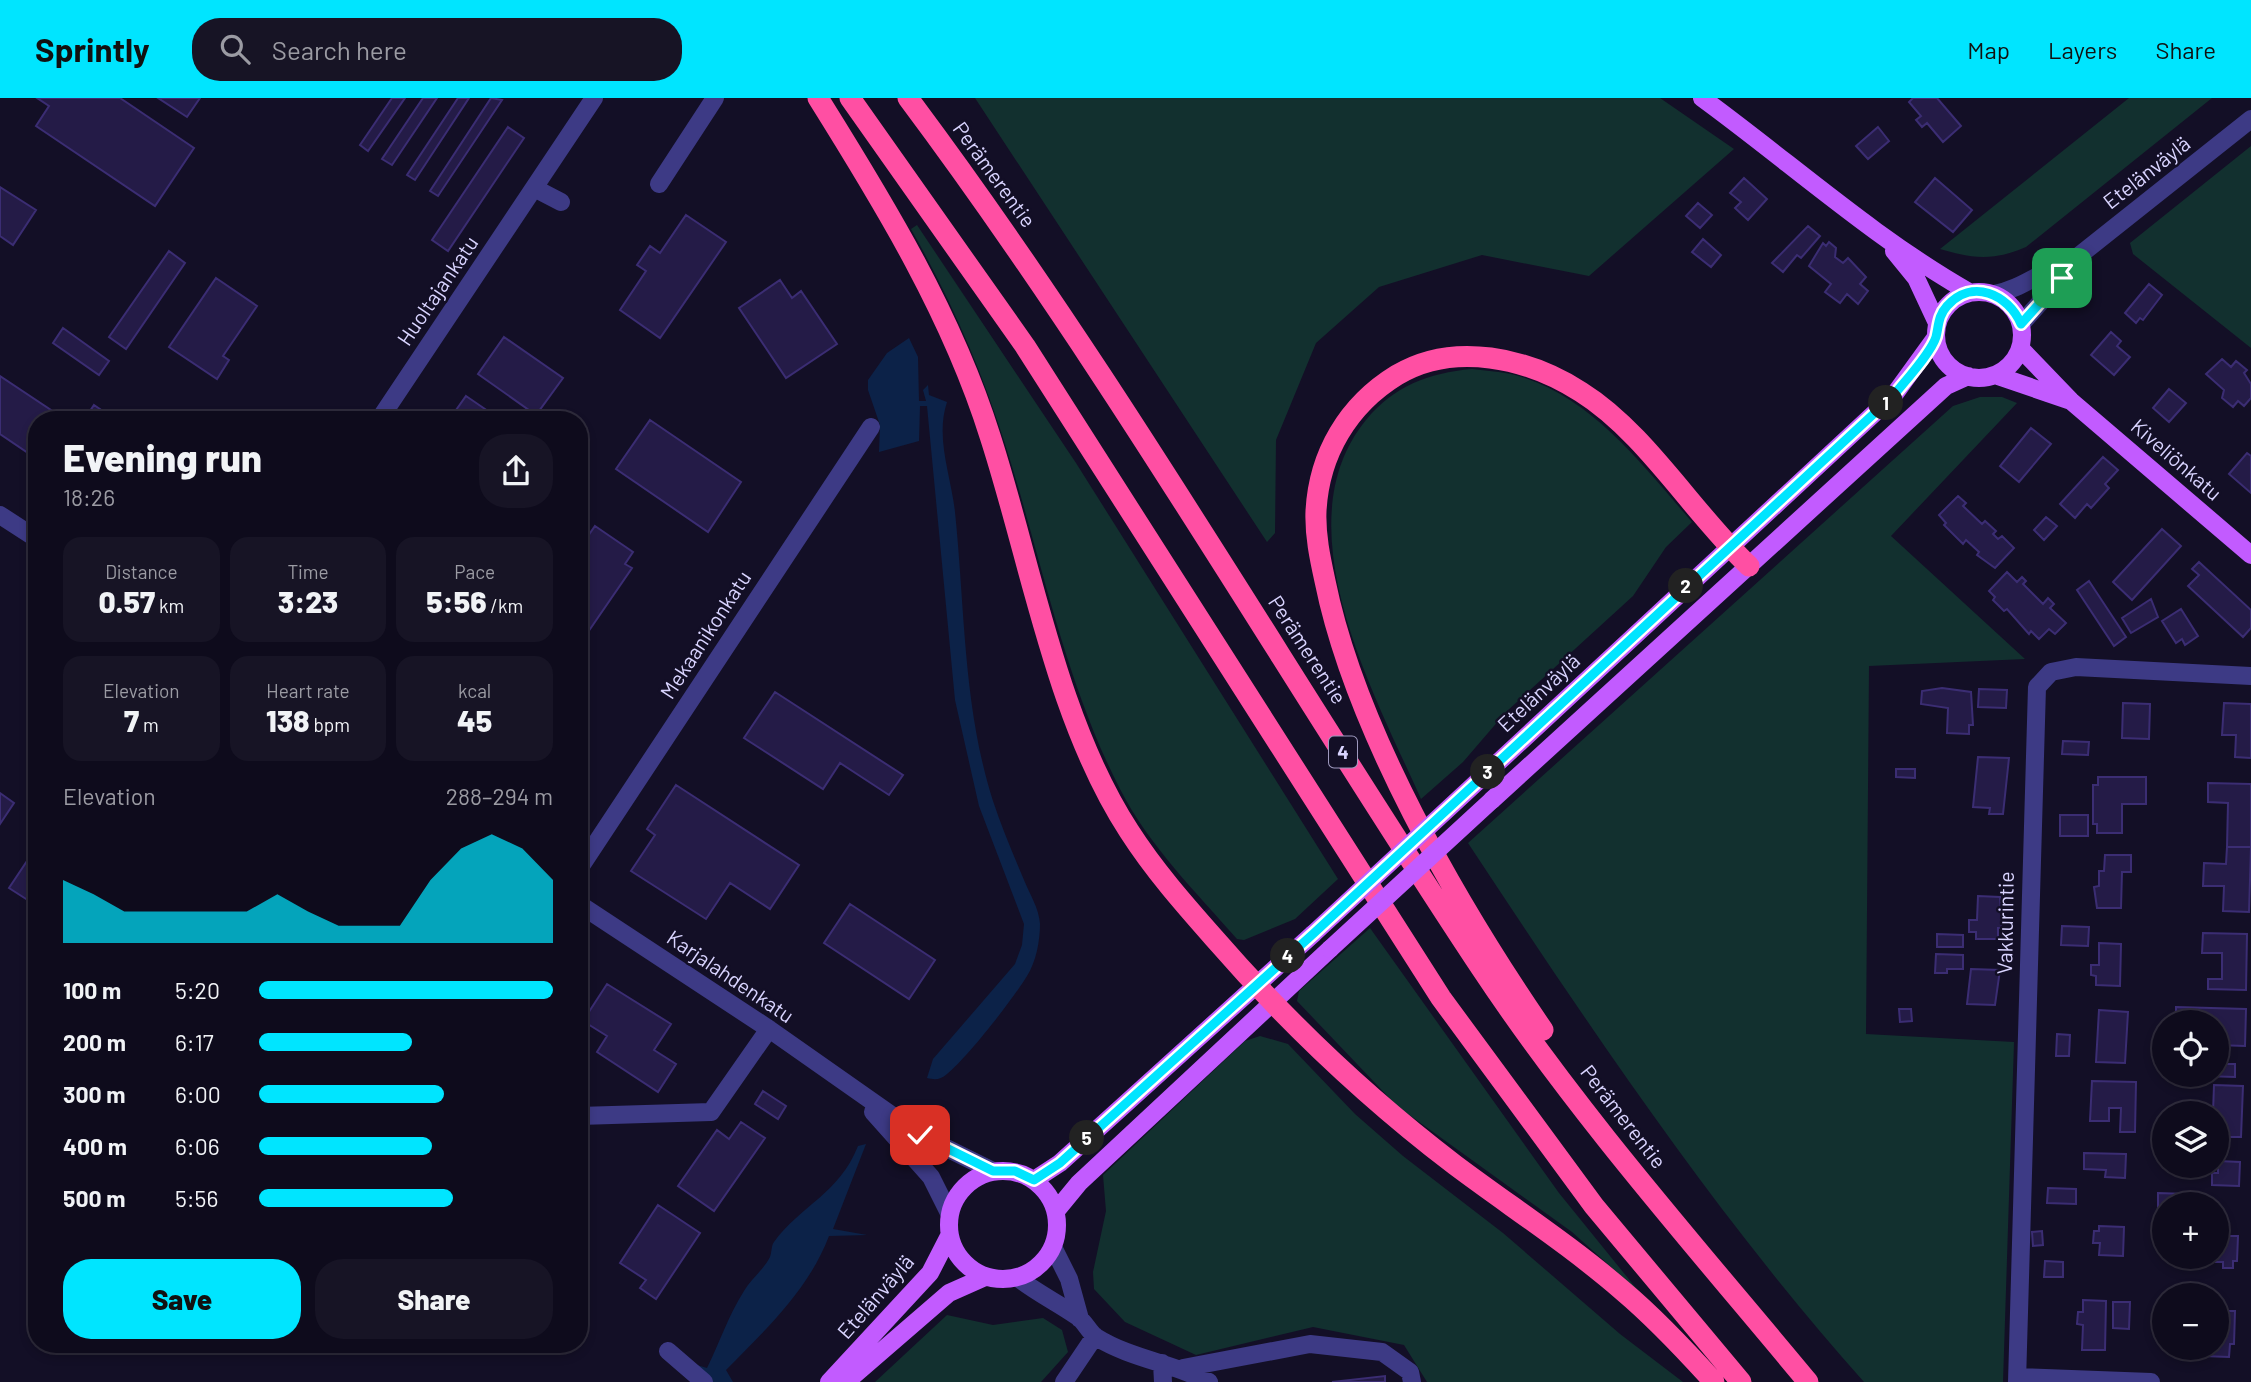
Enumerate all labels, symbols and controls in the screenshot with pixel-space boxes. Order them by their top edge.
search box [192,18,682,81]
text: Sprintly [35,29,150,69]
icon: search [216,30,254,68]
text: Search here [272,34,407,65]
text: Map [1967,35,2010,64]
text: Layers [2048,35,2117,64]
text: Share [2155,35,2216,64]
street label: Perämerentie [949,117,1042,232]
street label: Etelänväylä [2098,130,2195,213]
street label: Huoltajankatu [391,231,483,350]
pin [2032,248,2092,308]
icon: arrive [2043,259,2081,297]
pin: 1 [1868,386,1904,420]
text: 1 [1882,391,1889,414]
street label: Kiveliönkatu [2127,413,2227,505]
text: Evening run [63,434,262,480]
button: share [479,434,553,508]
text: 18:26 [63,483,115,511]
text: Distance [105,560,178,583]
text: Time [287,560,329,583]
text: Pace [454,560,495,583]
street label: Mekaanikonkatu [654,566,755,703]
pin: 2 [1668,568,1704,603]
text: 2 [1680,574,1691,597]
text: 0.57 [98,583,155,619]
text: 3:23 [278,583,338,619]
text: 5:56 [426,583,487,619]
street label: Perämerentie [1264,590,1353,708]
text: km [155,594,184,617]
text: /km [487,594,523,617]
street label: Etelänväylä [1492,647,1584,736]
text: Elevation [103,679,180,702]
text: Heart rate [266,679,350,702]
text: kcal [458,679,491,702]
text: 7 [124,702,139,738]
text: 138 [266,702,310,738]
text: 45 [457,702,492,738]
text: m [139,713,159,736]
text: bpm [310,713,350,736]
road number: 4 [1329,736,1357,768]
pin: 3 [1470,754,1506,790]
text: 3 [1482,760,1493,783]
text: Elevation [63,782,156,810]
text: 288–294 m [446,782,553,810]
street label: Vakkurintie [1991,871,2018,975]
street label: Karjalahdenkatu [663,924,799,1027]
pin: 4 [1270,938,1306,974]
text: 4 [1282,944,1293,967]
text: 100 m [63,976,121,1004]
text: 5:20 [175,976,220,1004]
map controls [2152,1010,2229,1360]
button: locate [2152,1010,2229,1087]
text: 200 m [63,1028,126,1056]
text: 6:17 [175,1028,214,1056]
street label: Perämerentie [1576,1059,1672,1173]
text: 300 m [63,1080,125,1108]
text: 6:00 [175,1080,221,1108]
button: layers [2152,1101,2229,1178]
pin [890,1105,950,1165]
icon: check [901,1116,939,1154]
pin: 5 [1070,1121,1104,1156]
text: 5 [1081,1126,1092,1149]
text: 400 m [63,1132,127,1160]
text: 6:06 [175,1132,219,1160]
text: 500 m [63,1184,125,1212]
text: 5:56 [175,1184,218,1212]
button: + [2152,1192,2229,1269]
street label: Etelänväylä [832,1249,918,1343]
button: Save [63,1259,301,1339]
button: Share [315,1259,553,1339]
button: − [2152,1283,2229,1360]

